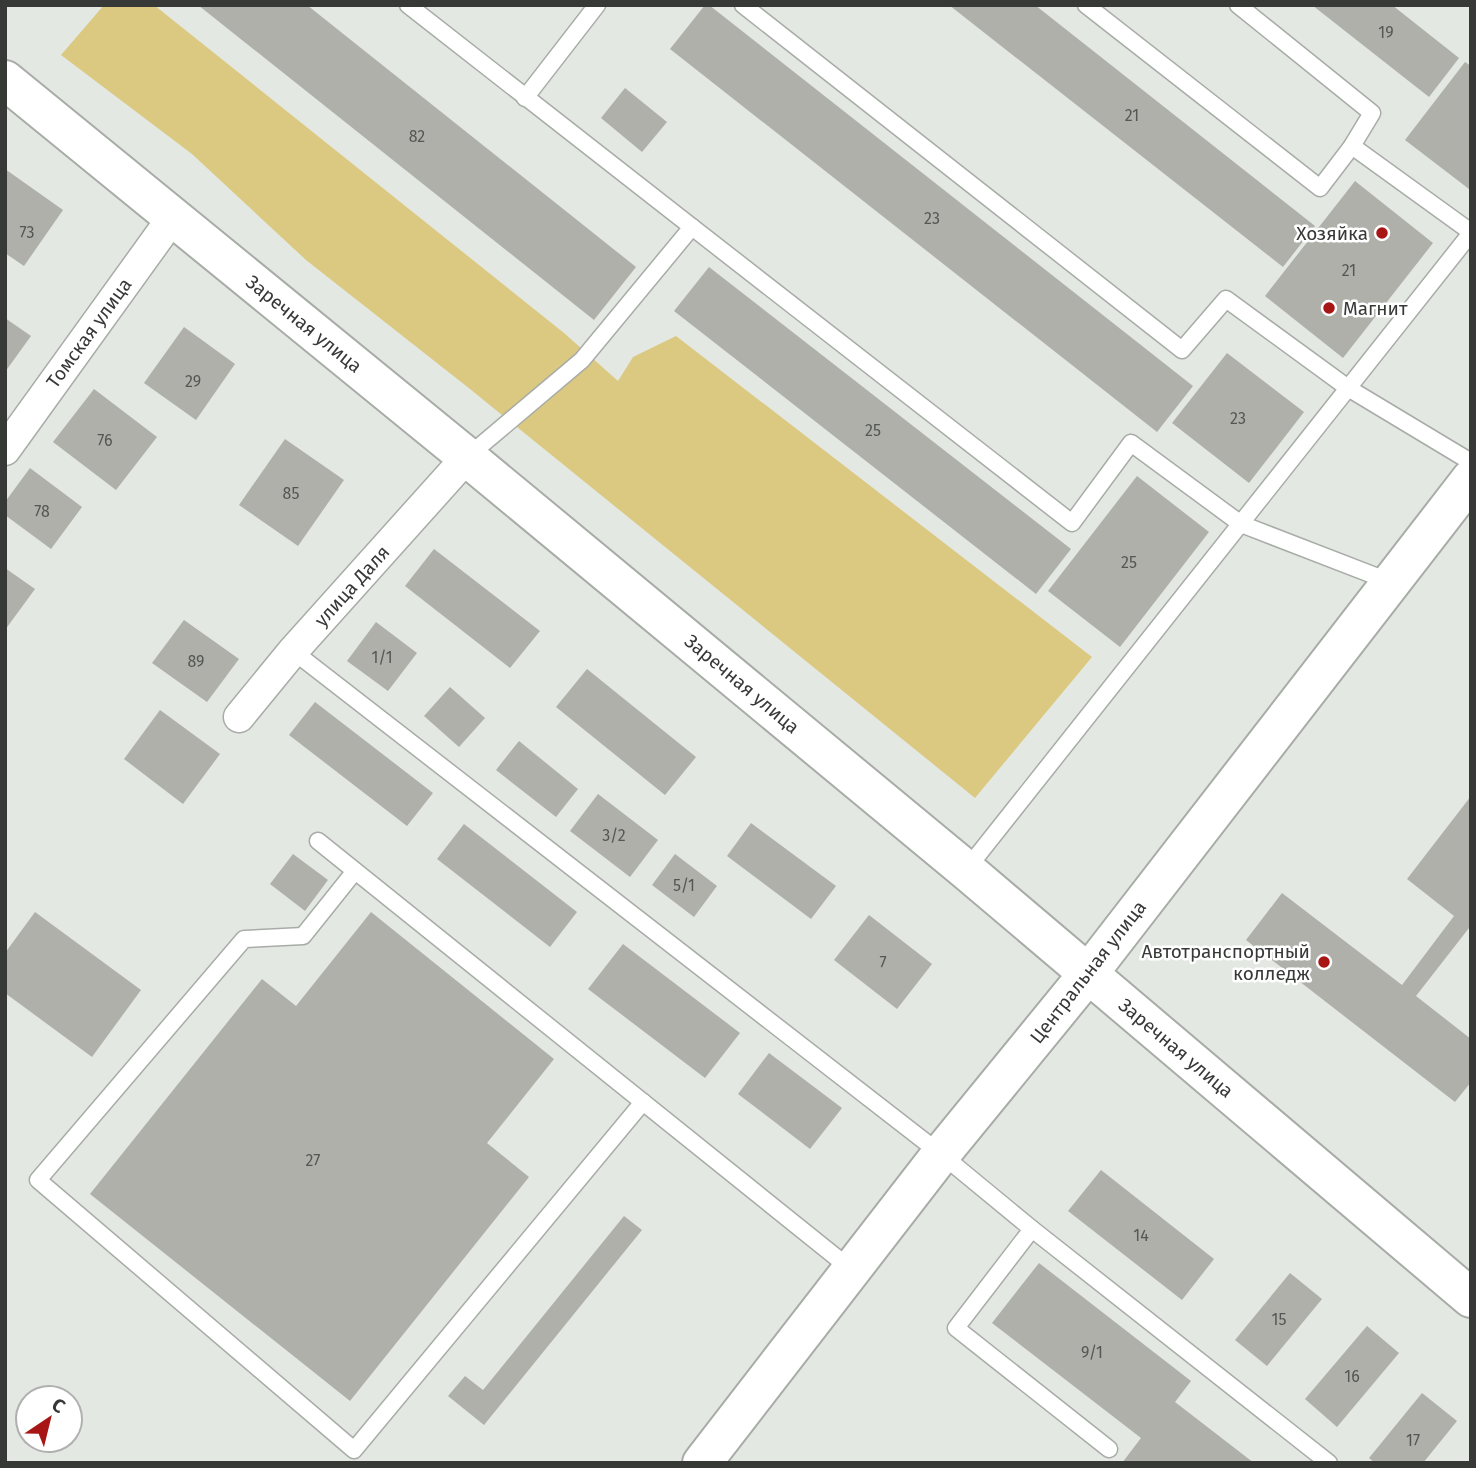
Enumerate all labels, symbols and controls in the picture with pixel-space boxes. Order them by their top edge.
house number: 19 [1378,23,1394,42]
house number: 21 [1125,106,1139,125]
house number: 82 [409,127,425,146]
house number: 23 [924,209,940,228]
place label: Хозяйка [1296,222,1368,245]
house number: 73 [20,223,34,242]
marker: Хозяйка [1374,225,1390,241]
house number: 21 [1342,261,1356,280]
street label: Заречная улица [241,270,367,378]
street label: Томская улица [41,274,137,392]
place label: Магнит [1343,297,1408,320]
marker: Магнит [1321,300,1337,316]
house number: 29 [185,372,201,391]
house number: 23 [1230,409,1246,428]
house number: 25 [865,421,881,440]
house number: 76 [97,431,113,450]
house number: 85 [283,484,299,503]
house number: 78 [34,502,50,521]
street label: улица Даля [310,541,394,631]
house number: 25 [1121,553,1137,572]
street label: Заречная улица [680,629,804,739]
house number: 1/1 [371,648,393,667]
house number: 89 [188,652,204,671]
house number: 3/2 [602,826,626,845]
house number: 5/1 [673,876,695,895]
street label: Центральная улица [1025,896,1151,1048]
place label: Автотранспортный колледж [1141,940,1310,985]
house number: 7 [879,953,887,972]
marker: Автотранспортный колледж [1316,954,1332,970]
street label: Заречная улица [1114,993,1238,1103]
house number: 27 [306,1151,320,1170]
house number: 14 [1133,1226,1149,1245]
house number: 15 [1272,1310,1286,1329]
house number: 9/1 [1081,1343,1103,1362]
house number: 16 [1344,1367,1360,1386]
north arrow [14,1384,84,1454]
text: С [47,1393,70,1418]
house number: 17 [1406,1431,1420,1450]

